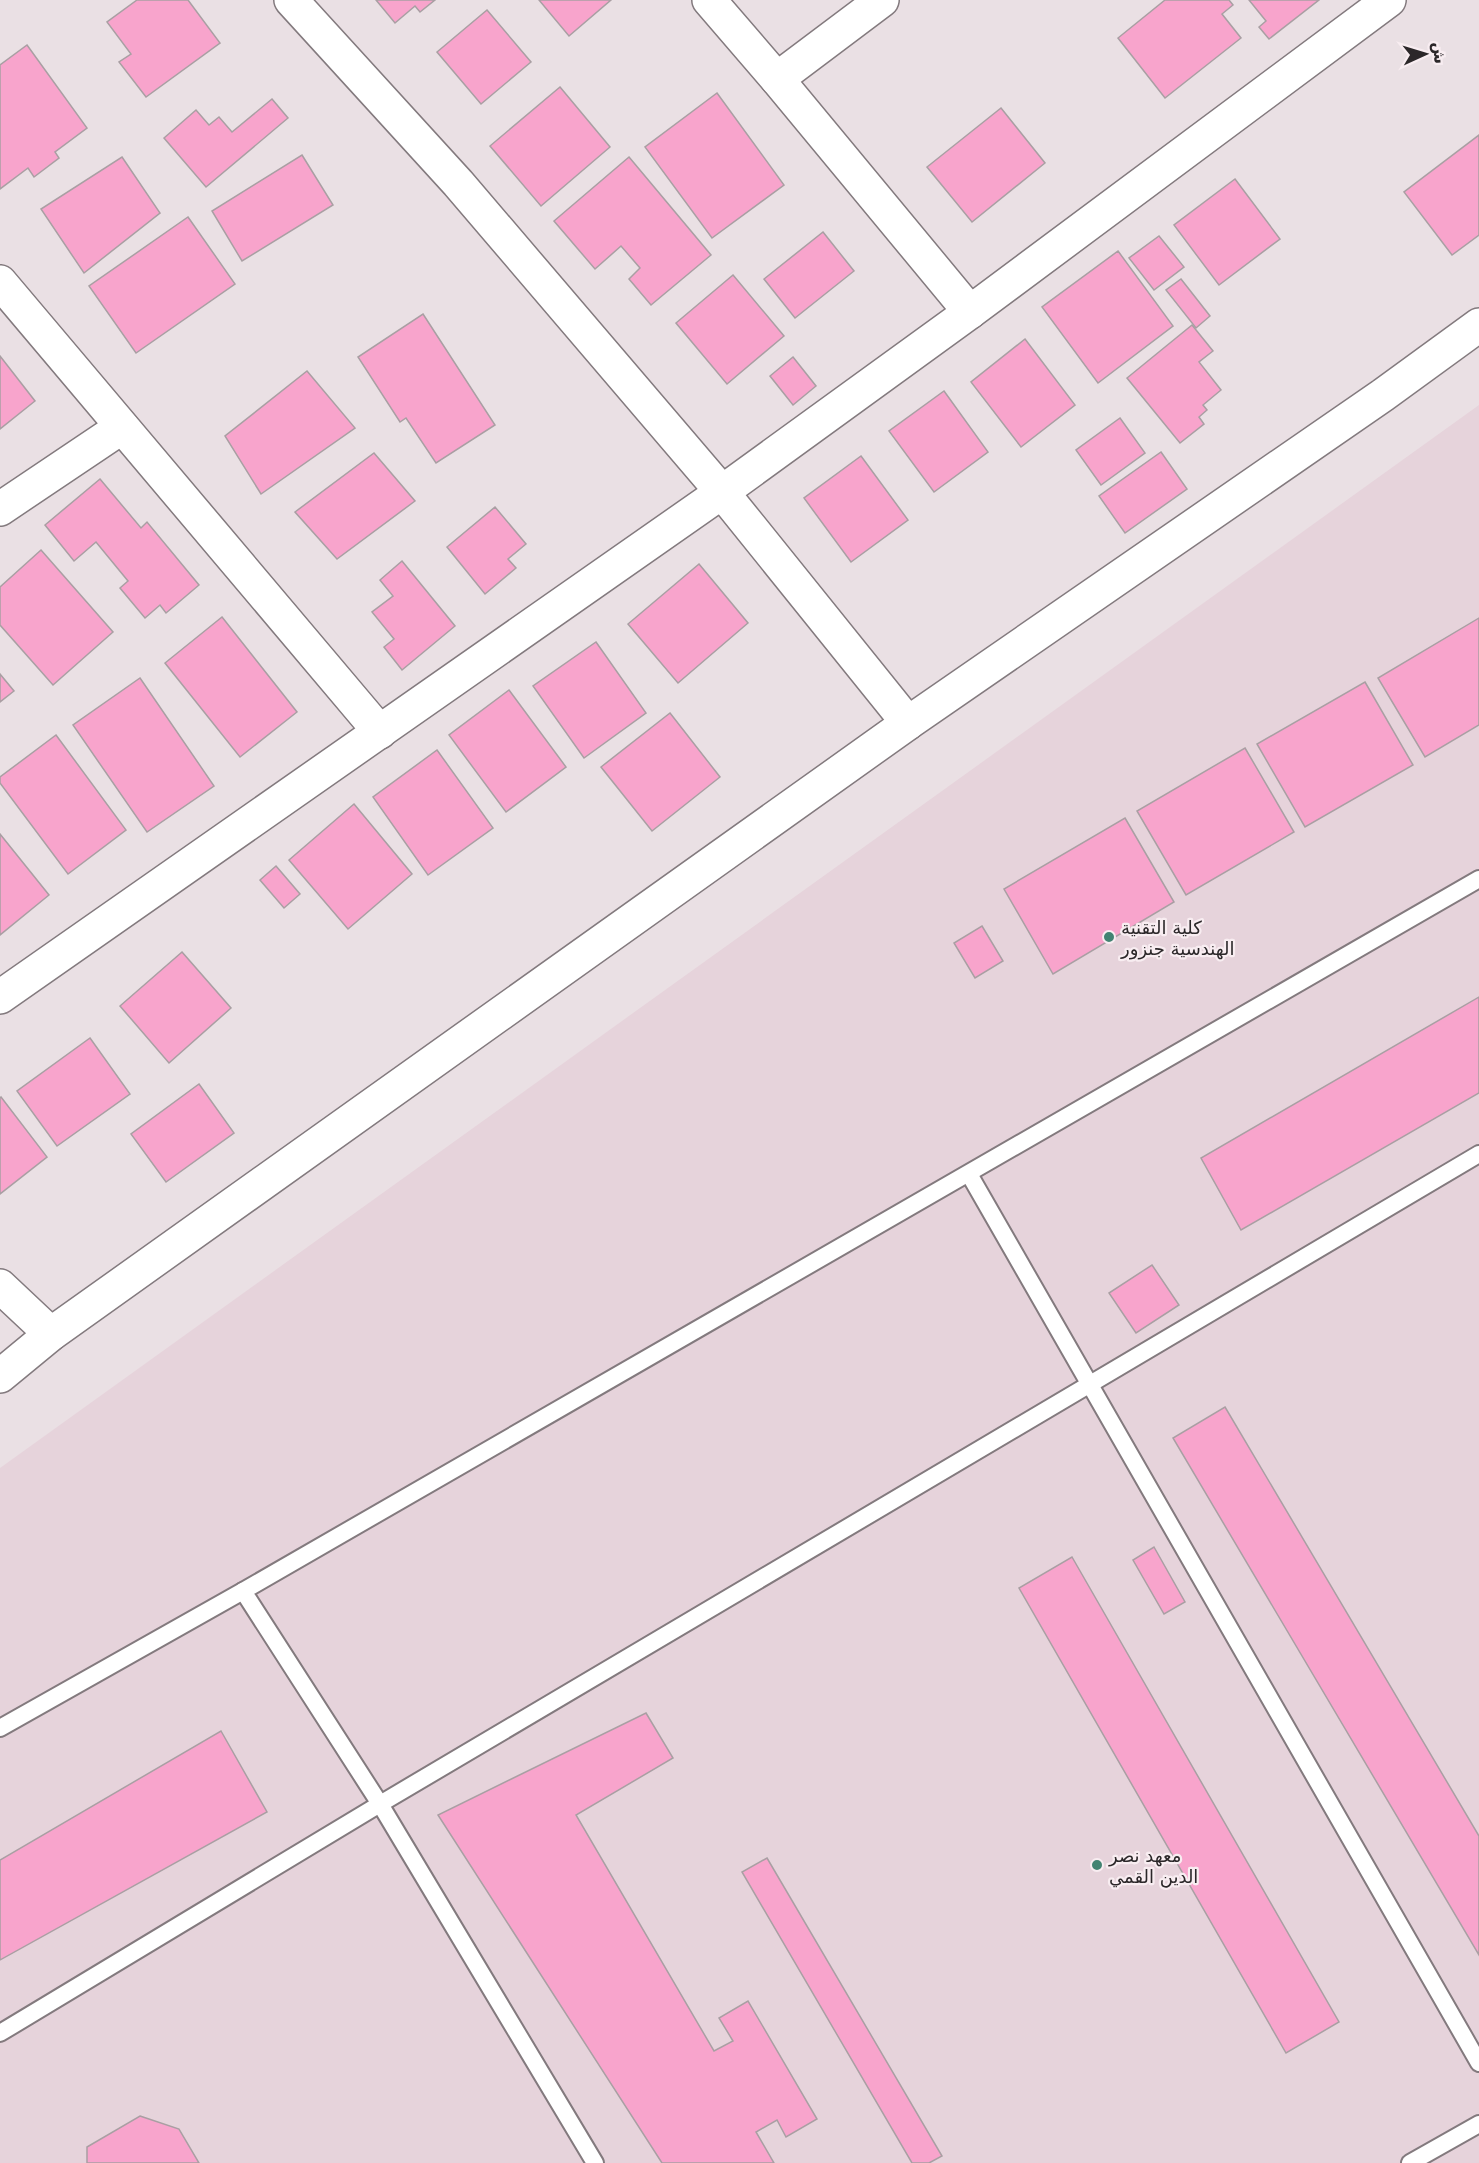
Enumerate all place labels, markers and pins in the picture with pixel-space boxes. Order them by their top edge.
place label: كلية التقنية الهندسية جنزور [1120,917,1234,960]
marker: كلية التقنية الهندسية جنزور [1102,930,1116,944]
place label: معهد نصر الدين القمي [1108,1845,1198,1888]
marker: معهد نصر الدين القمي [1090,1858,1104,1872]

